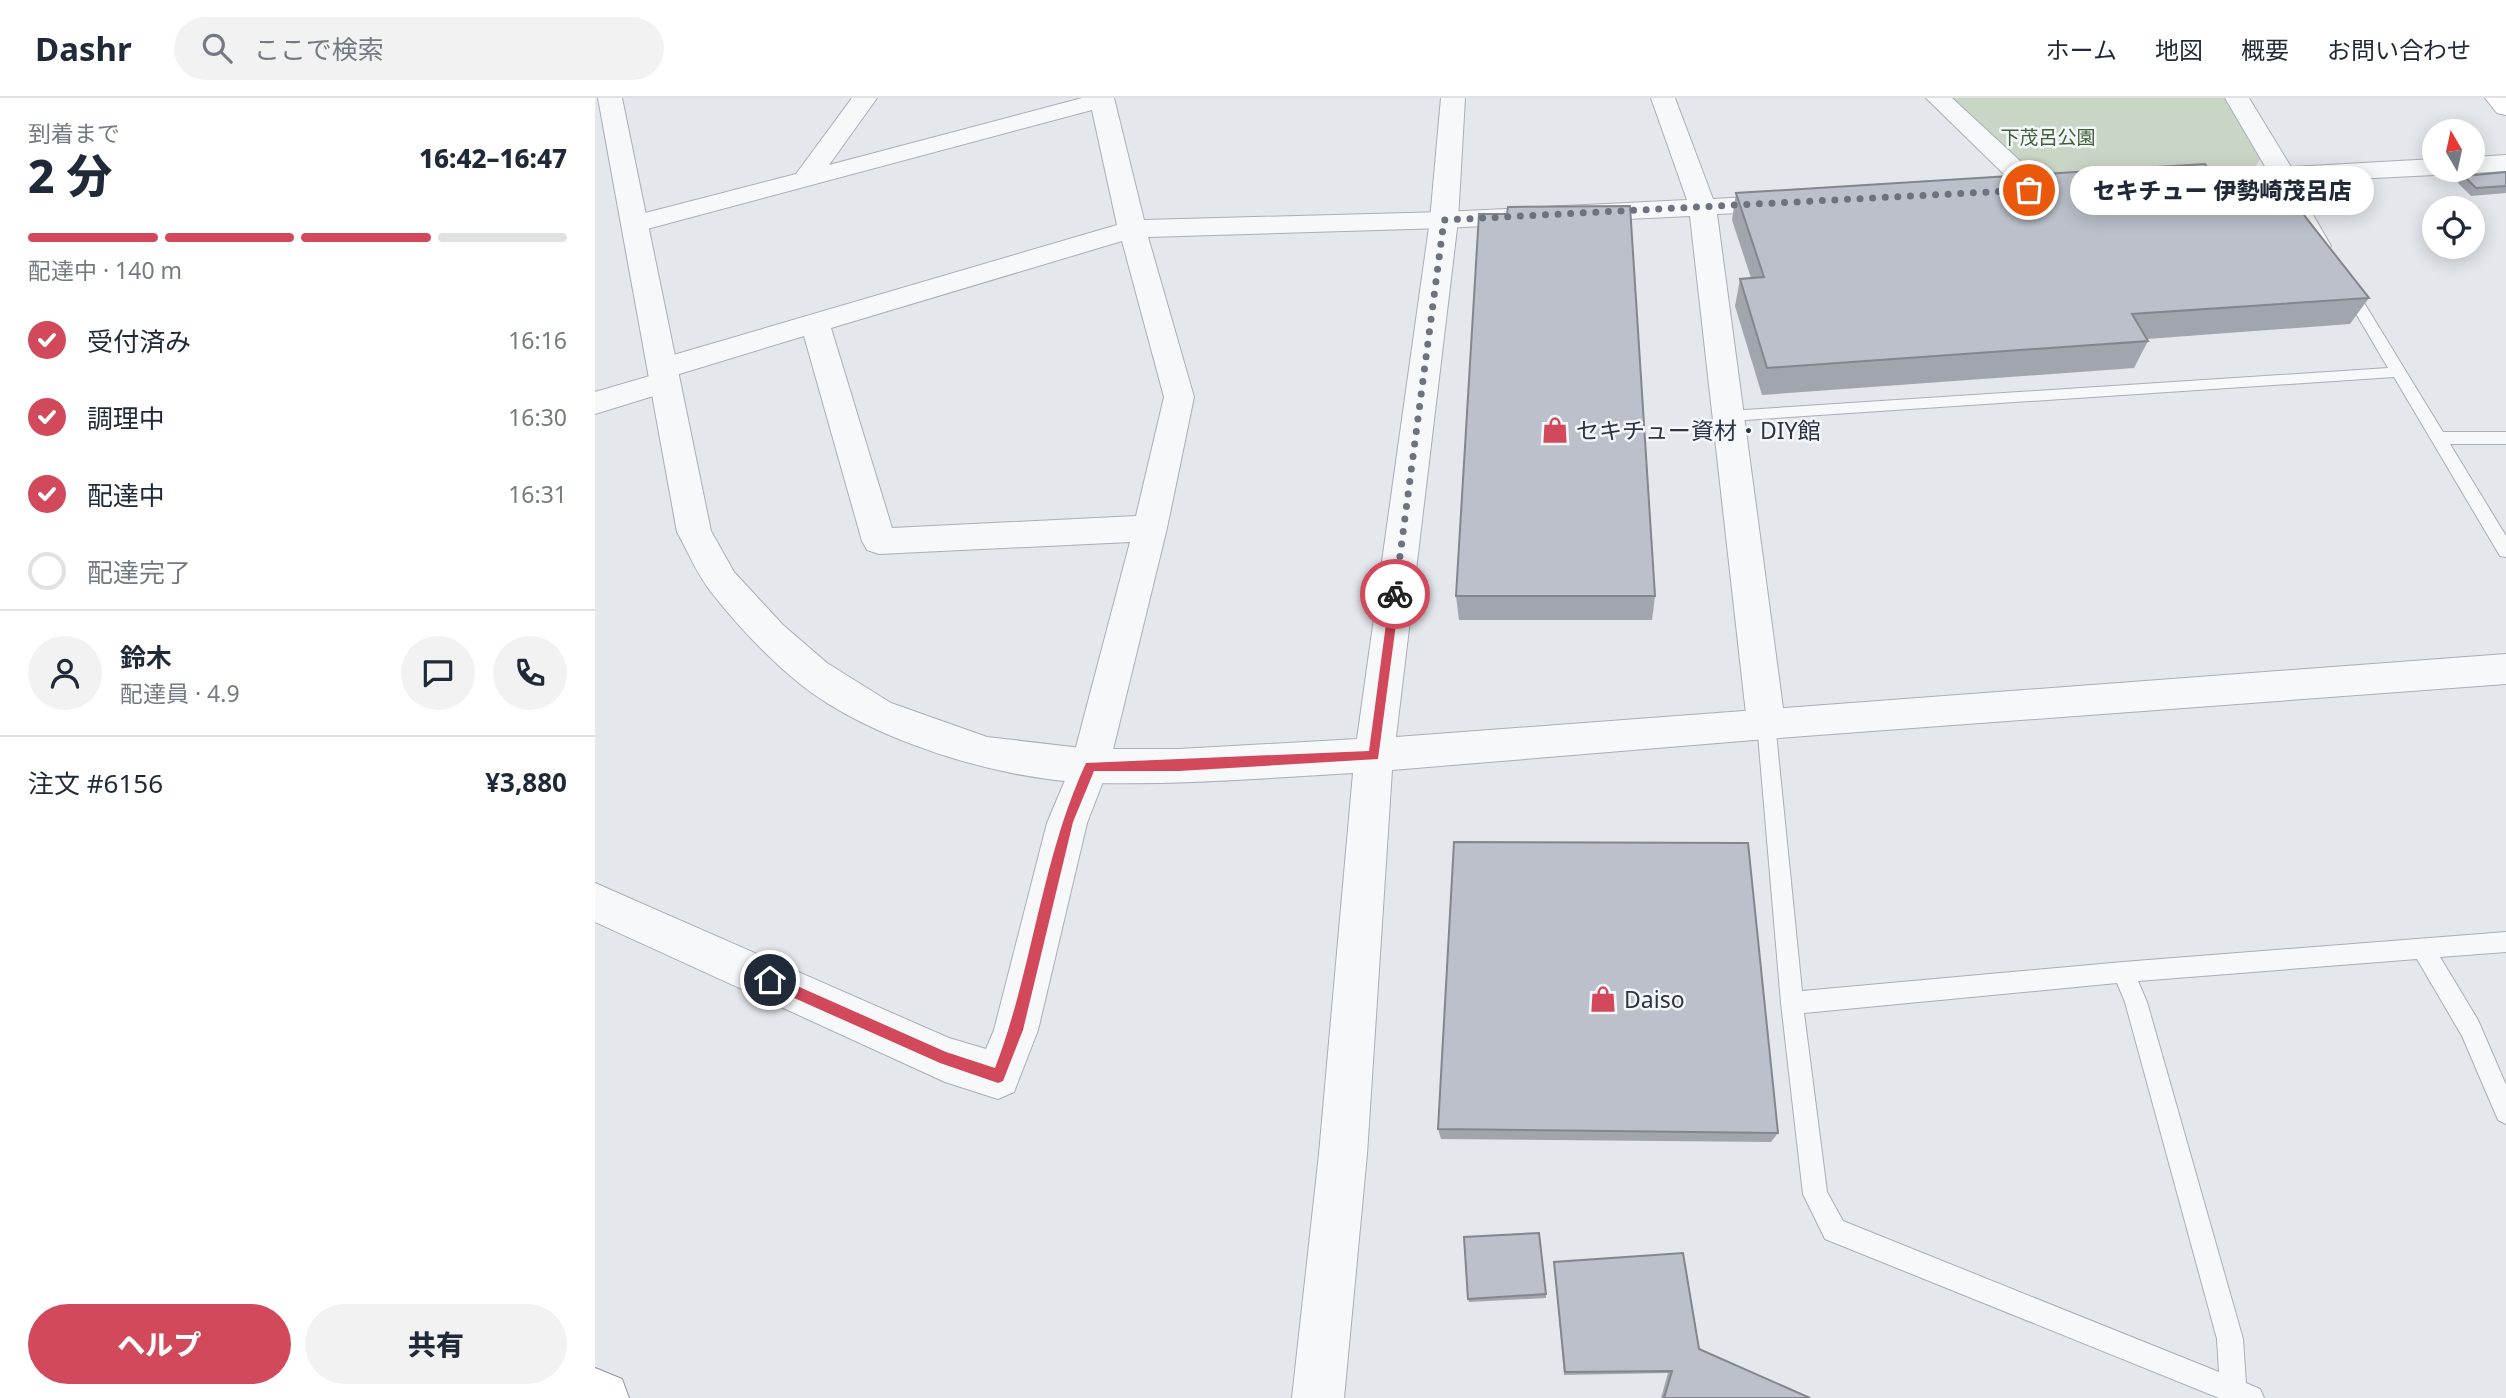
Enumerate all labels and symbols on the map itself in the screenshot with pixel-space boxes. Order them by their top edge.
north arrow [2422,119,2485,182]
park label: 下茂呂公園 [2000,124,2096,150]
pin [1999,160,2059,220]
callout: セキチュー 伊勢崎茂呂店 [2071,166,2375,214]
place label: セキチュー資材・DIY館 [1576,414,1821,446]
shop icon: セキチュー資材・DIY館 [1540,415,1570,445]
courier [1360,559,1430,629]
pin [740,950,800,1010]
place label: Daiso [1624,983,1685,1015]
shop icon: Daiso [1588,984,1618,1014]

